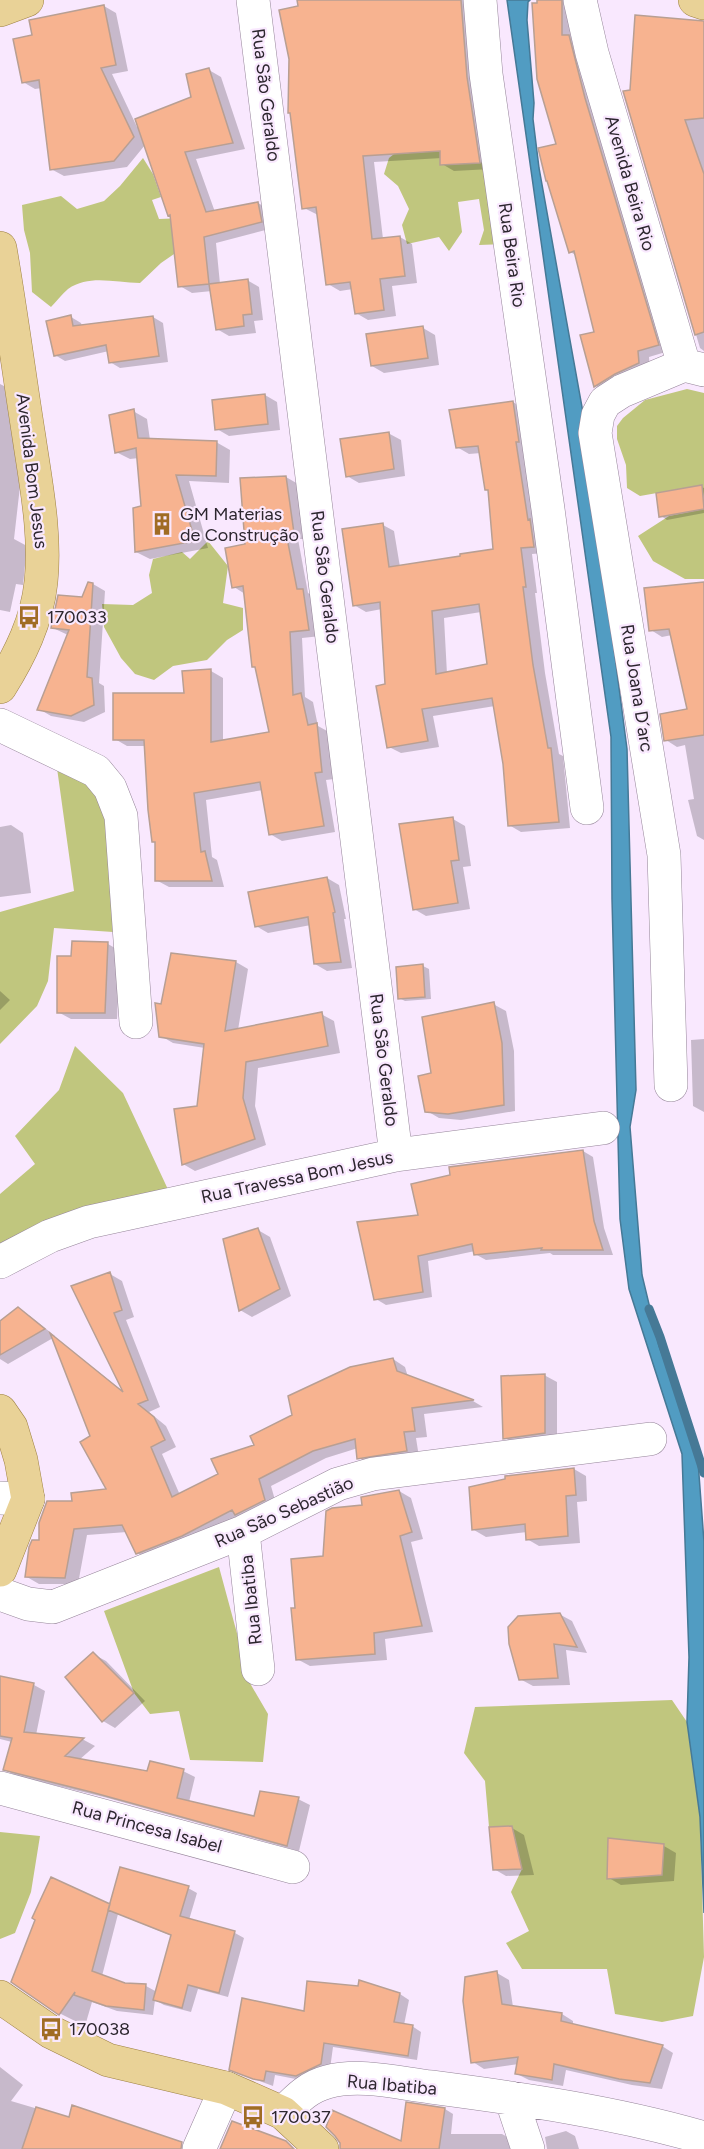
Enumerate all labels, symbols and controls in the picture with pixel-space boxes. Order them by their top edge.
street label: Rua São Geraldo [247,27,285,163]
street label: Avenida Beira Rio [600,113,660,253]
street label: Rua Beira Rio [494,201,530,309]
street label: Avenida Bom Jesus [12,392,52,550]
place label: GM Materias de Construção [180,503,299,546]
street label: Rua São Geraldo [306,509,344,645]
building icon: GM Materias de Construção [149,511,175,537]
bus stop icon: 170033 [16,604,42,630]
place label: 170033 [47,606,107,628]
street label: Rua Joana D´arc [616,623,658,754]
street label: Rua São Geraldo [365,992,403,1128]
street label: Rua Travessa Bom Jesus [199,1146,395,1208]
street label: Rua São Sebastião [211,1472,357,1552]
street label: Rua Ibatiba [235,1554,267,1646]
street label: Rua Princesa Isabel [70,1796,224,1858]
bus stop icon: 170038 [38,2016,64,2042]
place label: 170038 [69,2018,130,2040]
street label: Rua Ibatiba [346,2070,438,2100]
bus stop icon: 170037 [240,2104,266,2130]
place label: 170037 [271,2106,331,2128]

